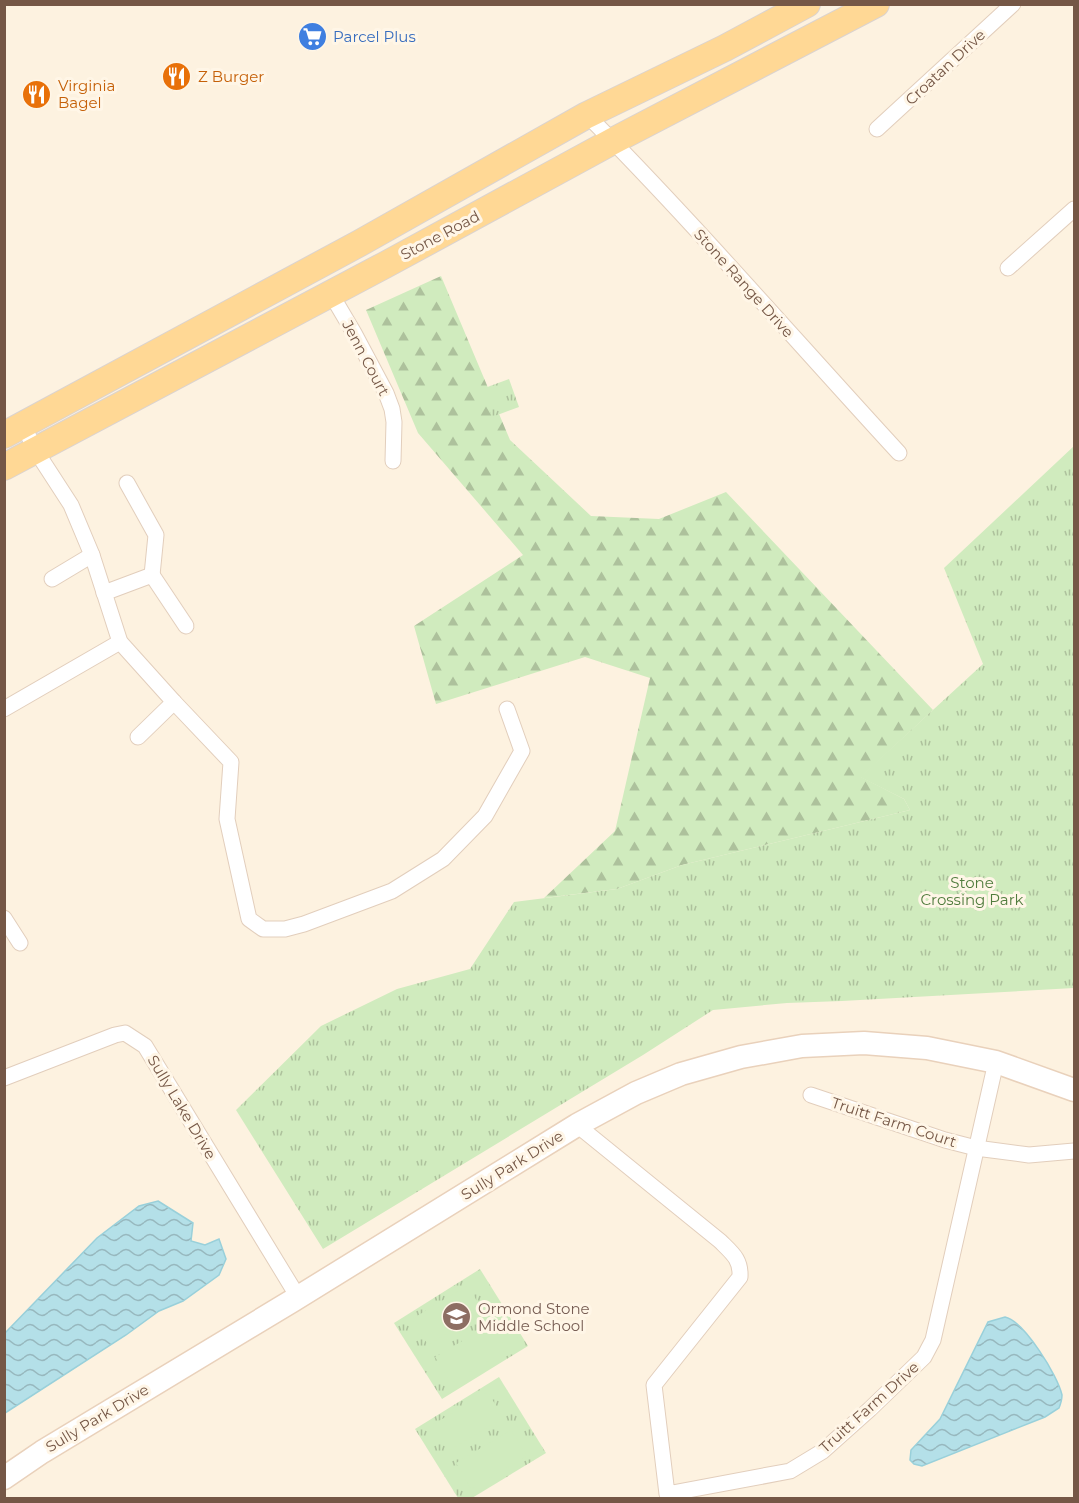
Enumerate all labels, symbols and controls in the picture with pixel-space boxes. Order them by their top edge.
supermarket icon: Parcel Plus [296,20,328,52]
street label: Croatan Drive [901,25,989,109]
place label: Parcel Plus [333,27,416,46]
restaurant icon: Z Burger [161,60,193,92]
place label: Z Burger [198,67,264,86]
place label: Virginia Bagel [58,76,115,112]
restaurant icon: Virginia Bagel [21,78,53,110]
street label: Stone Road [397,206,483,264]
street label: Stone Range Drive [690,225,798,341]
street label: Jenn Court [338,316,394,399]
park label: Stone Crossing Park [920,873,1024,909]
street label: Sully Lake Drive [143,1052,221,1162]
street label: Truitt Farm Court [829,1093,959,1151]
street label: Sully Park Drive [457,1126,567,1204]
place label: Ormond Stone Middle School [478,1299,590,1335]
school or university icon: Ormond Stone Middle School [441,1301,473,1333]
street label: Truitt Farm Drive [815,1357,923,1457]
street label: Sully Park Drive [42,1380,152,1456]

